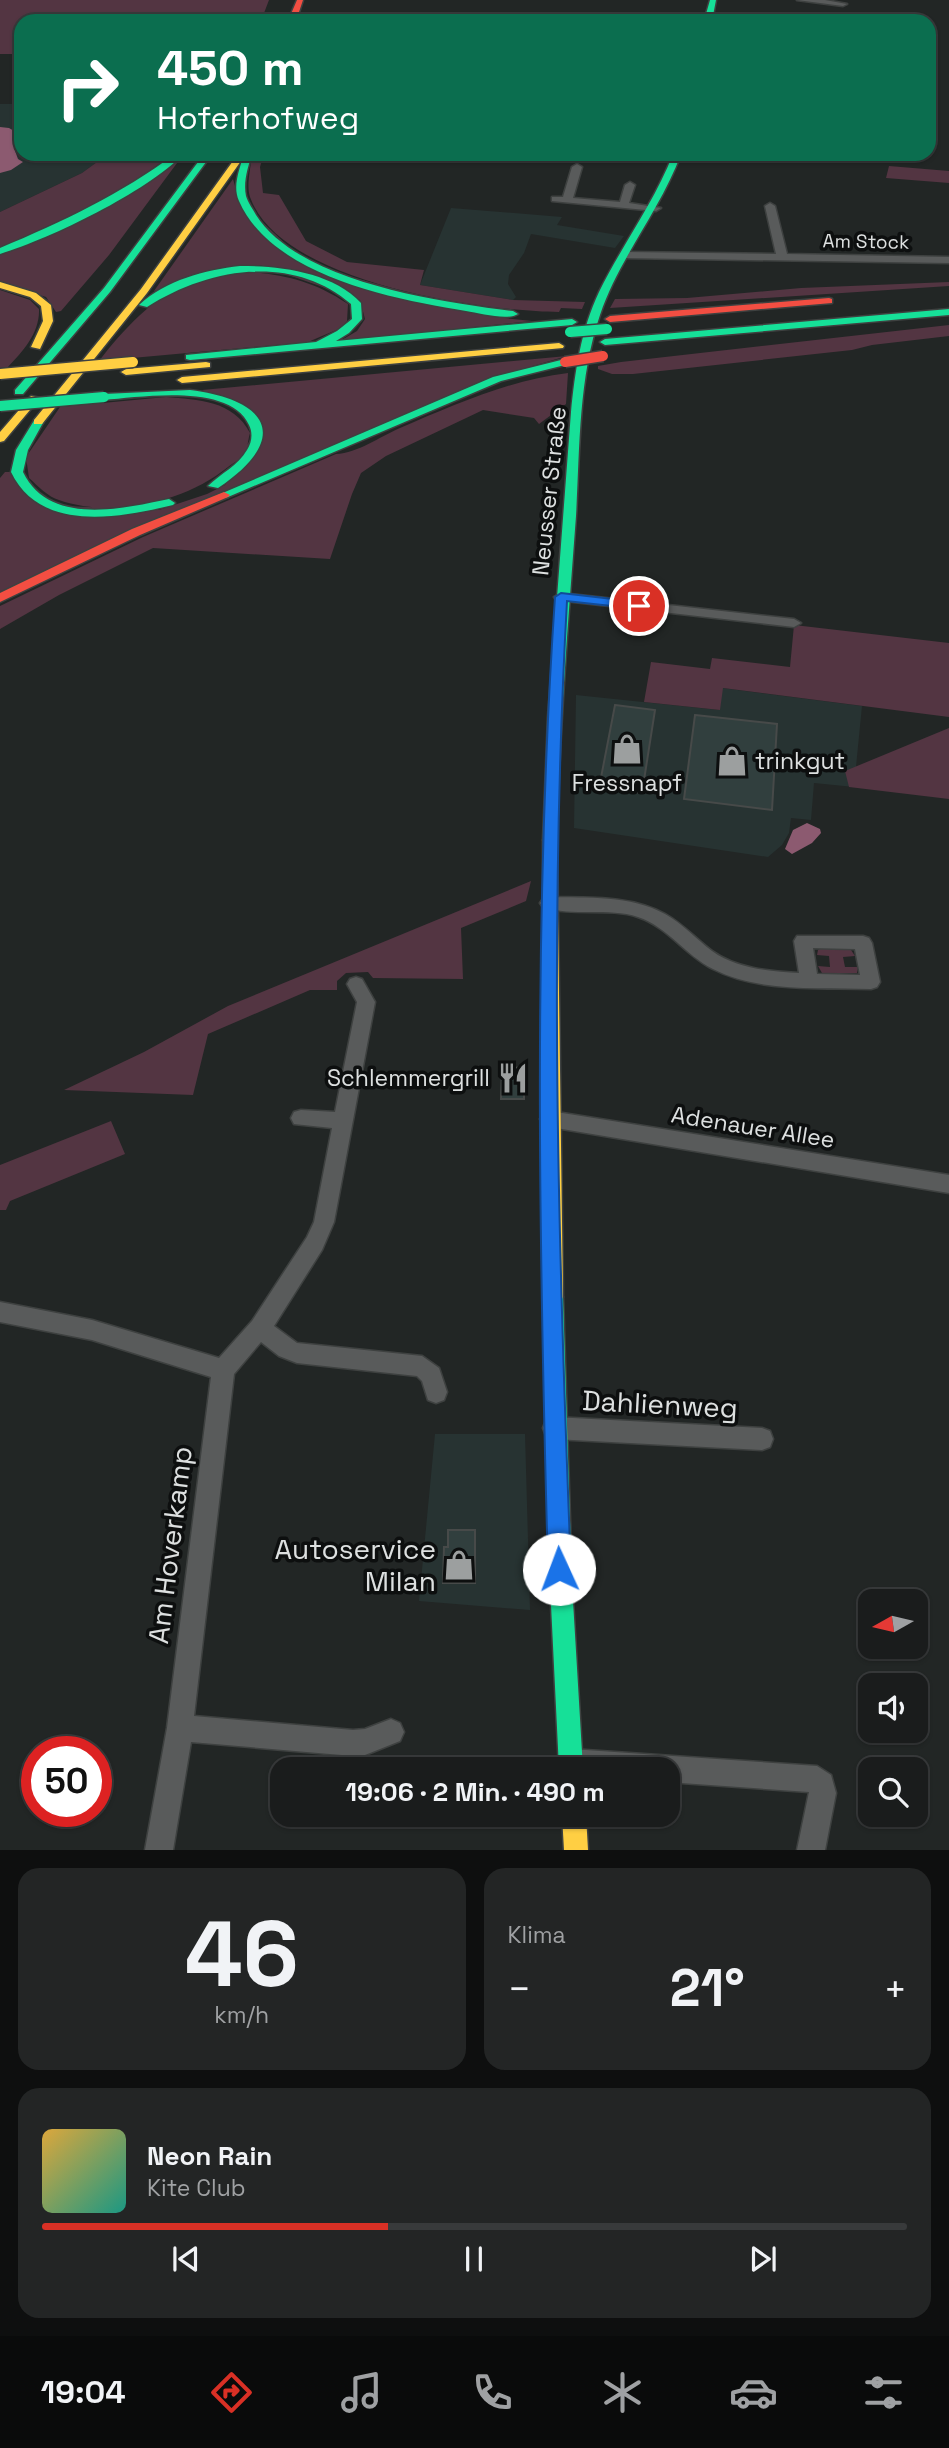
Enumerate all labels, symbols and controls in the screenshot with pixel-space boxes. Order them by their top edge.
text: 450 m [157,37,304,99]
icon: right [42,42,133,133]
text: Hoferhofweg [157,98,359,138]
street label: Am Stock [822,228,909,255]
street label: Neusser Straße [525,405,573,577]
pin [609,576,669,636]
icon: arrive [620,587,658,625]
shop icon: Fressnapf [610,732,644,766]
shop icon: trinkgut [715,744,749,778]
place label: trinkgut [755,746,845,776]
place label: Fressnapf [572,768,682,798]
restaurant icon: Schlemmergrill [496,1061,530,1095]
place label: Schlemmergrill [327,1063,490,1093]
street label: Adenauer Allee [669,1099,837,1155]
street label: Dahlienweg [581,1382,739,1426]
street label: Am Hoverkamp [140,1444,200,1646]
place label: Autoservice Milan [274,1531,436,1599]
position arrow [522,1532,596,1606]
shop icon: Autoservice Milan [442,1548,476,1582]
north arrow [858,1589,928,1659]
map controls [858,1589,928,1827]
button: sound [858,1673,928,1743]
speed limit sign: 50 [21,1736,112,1827]
button: search [858,1757,928,1827]
text: 19:06 · 2 Min. · 490 m [345,1775,605,1809]
text: 46 [185,1896,299,2013]
text: Klima [508,1920,566,1950]
text: 21° [670,1955,745,2021]
text: − [508,1965,531,2013]
text: + [883,1965,907,2013]
text: km/h [214,2000,269,2030]
text: Neon Rain [147,2139,272,2173]
text: Kite Club [147,2173,246,2203]
icon: previous [167,2240,205,2278]
icon: pause [455,2240,493,2278]
icon: next [744,2240,782,2278]
icon: directions [207,2368,256,2417]
icon: music [337,2368,386,2417]
icon: phone [468,2368,517,2417]
icon: climate [598,2368,647,2417]
icon: car [729,2368,778,2417]
icon: filters [859,2368,908,2417]
text: 19:04 [41,2372,126,2412]

